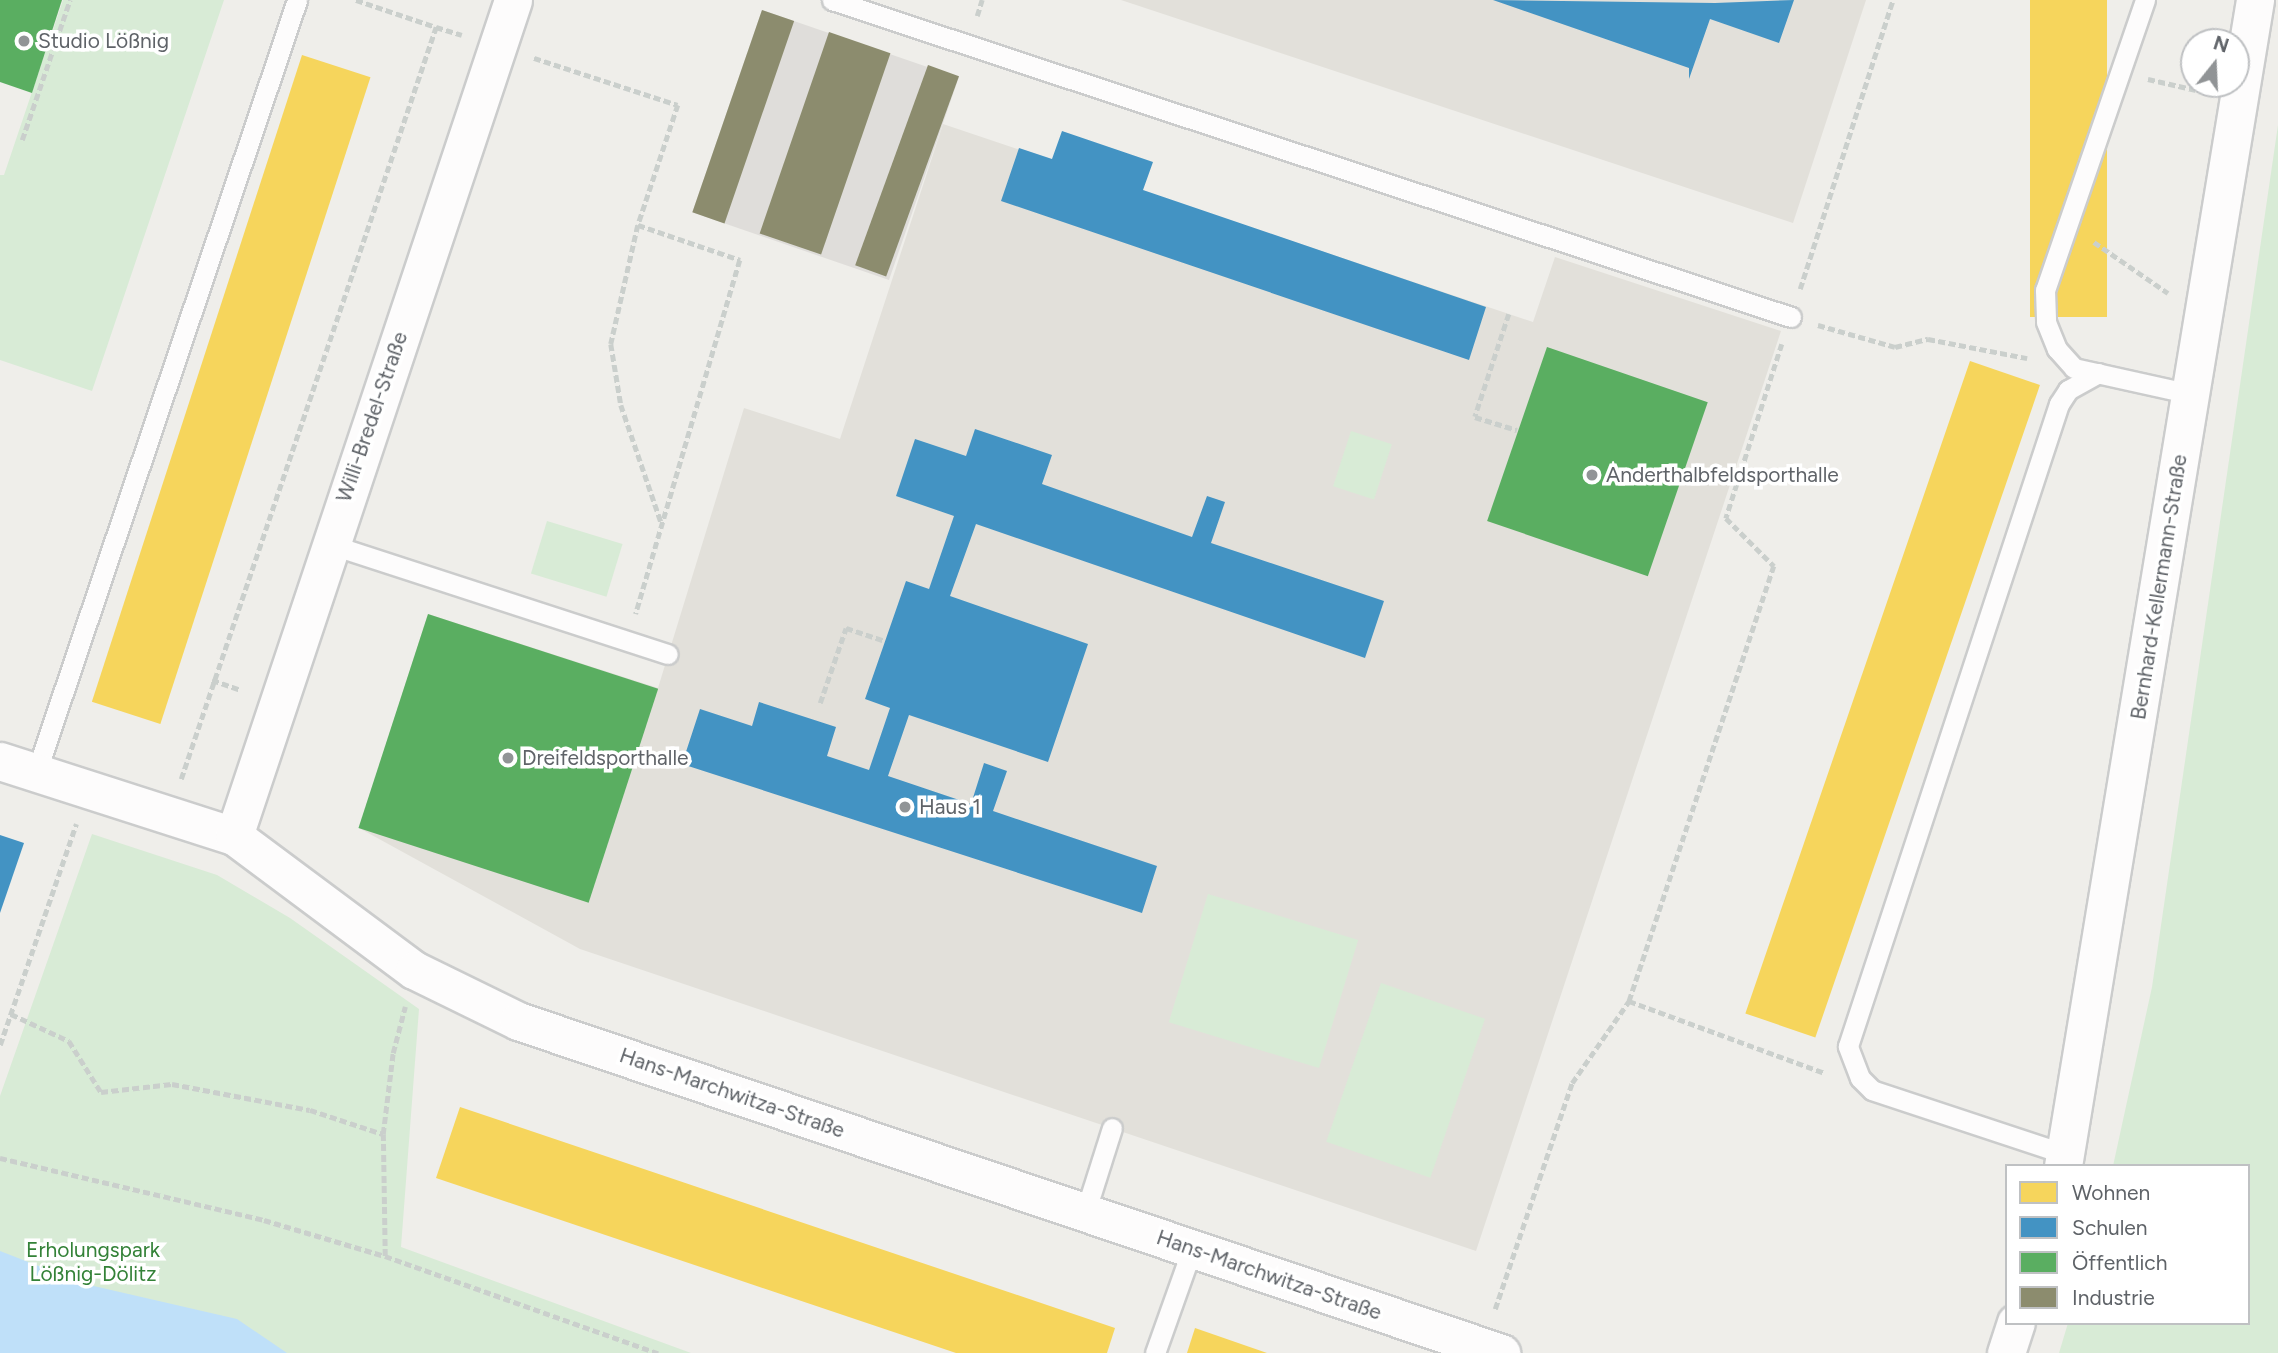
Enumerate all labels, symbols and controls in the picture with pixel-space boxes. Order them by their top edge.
place label: Studio Lößnig [38,28,169,54]
north arrow [2180,28,2250,98]
text: N [2210,31,2232,58]
marker: Studio Lößnig [16,33,32,49]
street label: Willi-Bredel-Straße [331,329,413,505]
street label: Bernhard-Kellermann-Straße [2126,453,2192,721]
place label: Anderthalbfeldsporthalle [1606,462,1839,488]
marker: Anderthalbfeldsporthalle [1584,467,1600,483]
place label: Dreifeldsporthalle [522,745,689,771]
marker: Dreifeldsporthalle [500,750,516,766]
place label: Haus 1 [919,794,981,820]
marker: Haus 1 [897,799,913,815]
street label: Hans-Marchwitza-Straße [616,1043,848,1143]
legend [2005,1164,2250,1325]
text: Wohnen [2072,1180,2150,1205]
text: Schulen [2072,1215,2148,1240]
street label: Hans-Marchwitza-Straße [1153,1225,1385,1325]
park label: Erholungspark Lößnig-Dölitz [26,1237,160,1287]
text: Öffentlich [2072,1250,2167,1275]
text: Industrie [2072,1285,2155,1310]

